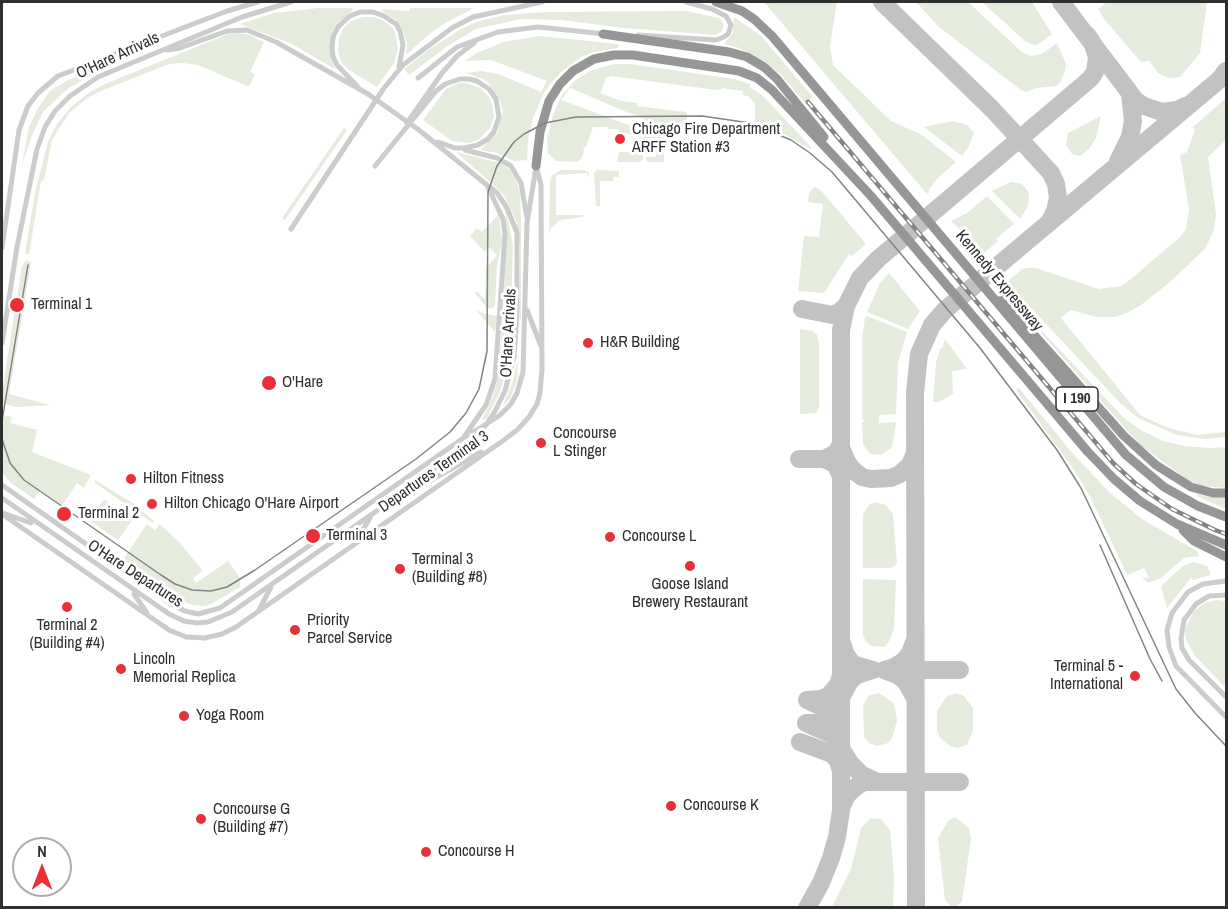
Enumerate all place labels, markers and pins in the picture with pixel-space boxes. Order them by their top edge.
place label: Chicago Fire Department ARFF Station #3 [632,120,780,158]
marker: Chicago Fire Department ARFF Station #3 [613,132,627,146]
place label: Terminal 1 [31,295,92,315]
marker: Terminal 1 [8,296,26,314]
place label: H&R Building [600,333,679,353]
marker: H&R Building [581,336,595,350]
place label: O'Hare [282,373,323,393]
marker: O'Hare [260,374,278,392]
place label: Concourse L Stinger [553,424,616,462]
marker: Concourse L Stinger [534,436,548,450]
place label: Hilton Fitness [143,469,224,489]
marker: Hilton Fitness [124,472,138,486]
place label: Hilton Chicago O'Hare Airport [164,494,339,514]
marker: Hilton Chicago O'Hare Airport [145,497,159,511]
place label: Terminal 2 [78,504,139,524]
marker: Terminal 2 [55,505,73,523]
place label: Terminal 3 [326,526,387,546]
marker: Terminal 3 [304,527,322,545]
place label: Concourse L [622,527,696,547]
marker: Concourse L [603,530,617,544]
place label: Terminal 3 (Building #8) [412,550,487,588]
marker: Goose Island Brewery Restaurant [683,559,697,573]
marker: Terminal 3 (Building #8) [393,562,407,576]
place label: Goose Island Brewery Restaurant [632,575,748,613]
marker: Terminal 2 (Building #4) [60,600,74,614]
place label: Priority Parcel Service [307,611,392,649]
place label: Terminal 2 (Building #4) [29,616,105,654]
marker: Priority Parcel Service [288,623,302,637]
place label: Lincoln Memorial Replica [133,650,236,688]
place label: Terminal 5 - International [1050,657,1123,695]
marker: Lincoln Memorial Replica [114,662,128,676]
marker: Terminal 5 - International [1128,669,1142,683]
place label: Yoga Room [196,706,264,726]
marker: Yoga Room [177,709,191,723]
place label: Concourse K [683,796,759,816]
marker: Concourse K [664,799,678,813]
place label: Concourse G (Building #7) [213,800,290,838]
marker: Concourse G (Building #7) [194,812,208,826]
place label: Concourse H [438,842,515,862]
marker: Concourse H [419,845,433,859]

